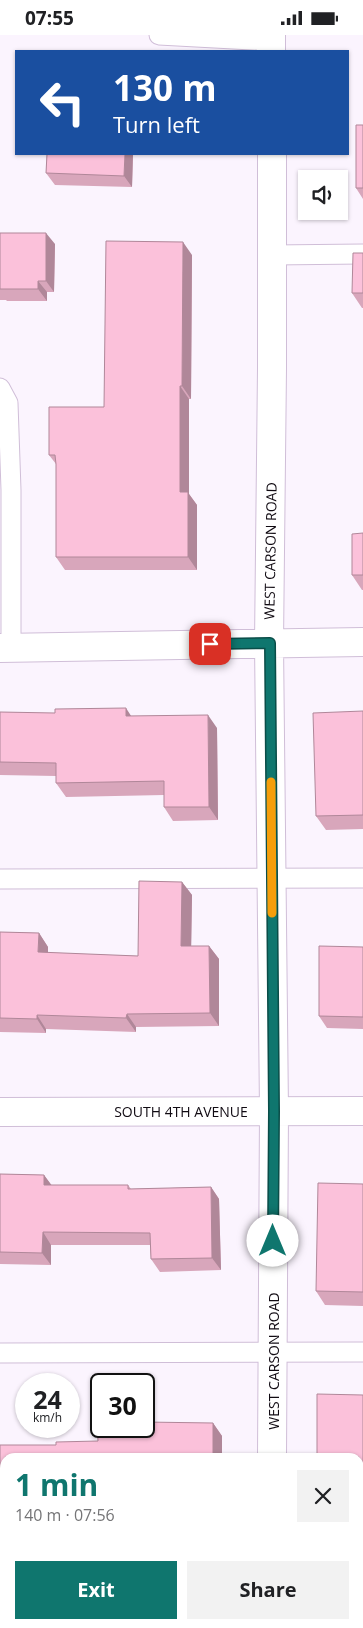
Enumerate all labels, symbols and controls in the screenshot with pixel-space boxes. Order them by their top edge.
text: 07:55 [25,5,74,31]
text: 130 m [113,64,217,111]
icon: left [30,70,95,135]
text: Turn left [113,109,200,139]
map controls [298,170,348,220]
button: sound [298,170,348,220]
street label: WEST CARSON ROAD [259,482,281,620]
pin [189,623,231,665]
icon: arrive [196,630,224,658]
street label: SOUTH 4TH AVENUE [114,1102,248,1121]
position arrow [246,1214,298,1266]
street label: WEST CARSON ROAD [264,1292,283,1430]
speed limit sign: 30 [90,1373,155,1438]
text: 24 [33,1382,62,1416]
text: km/h [33,1409,62,1426]
text: 1 min [15,1464,98,1505]
button: close [297,1470,349,1522]
text: 140 m · 07:56 [15,1504,115,1526]
button: Exit [15,1561,177,1619]
button: Share [187,1561,349,1619]

